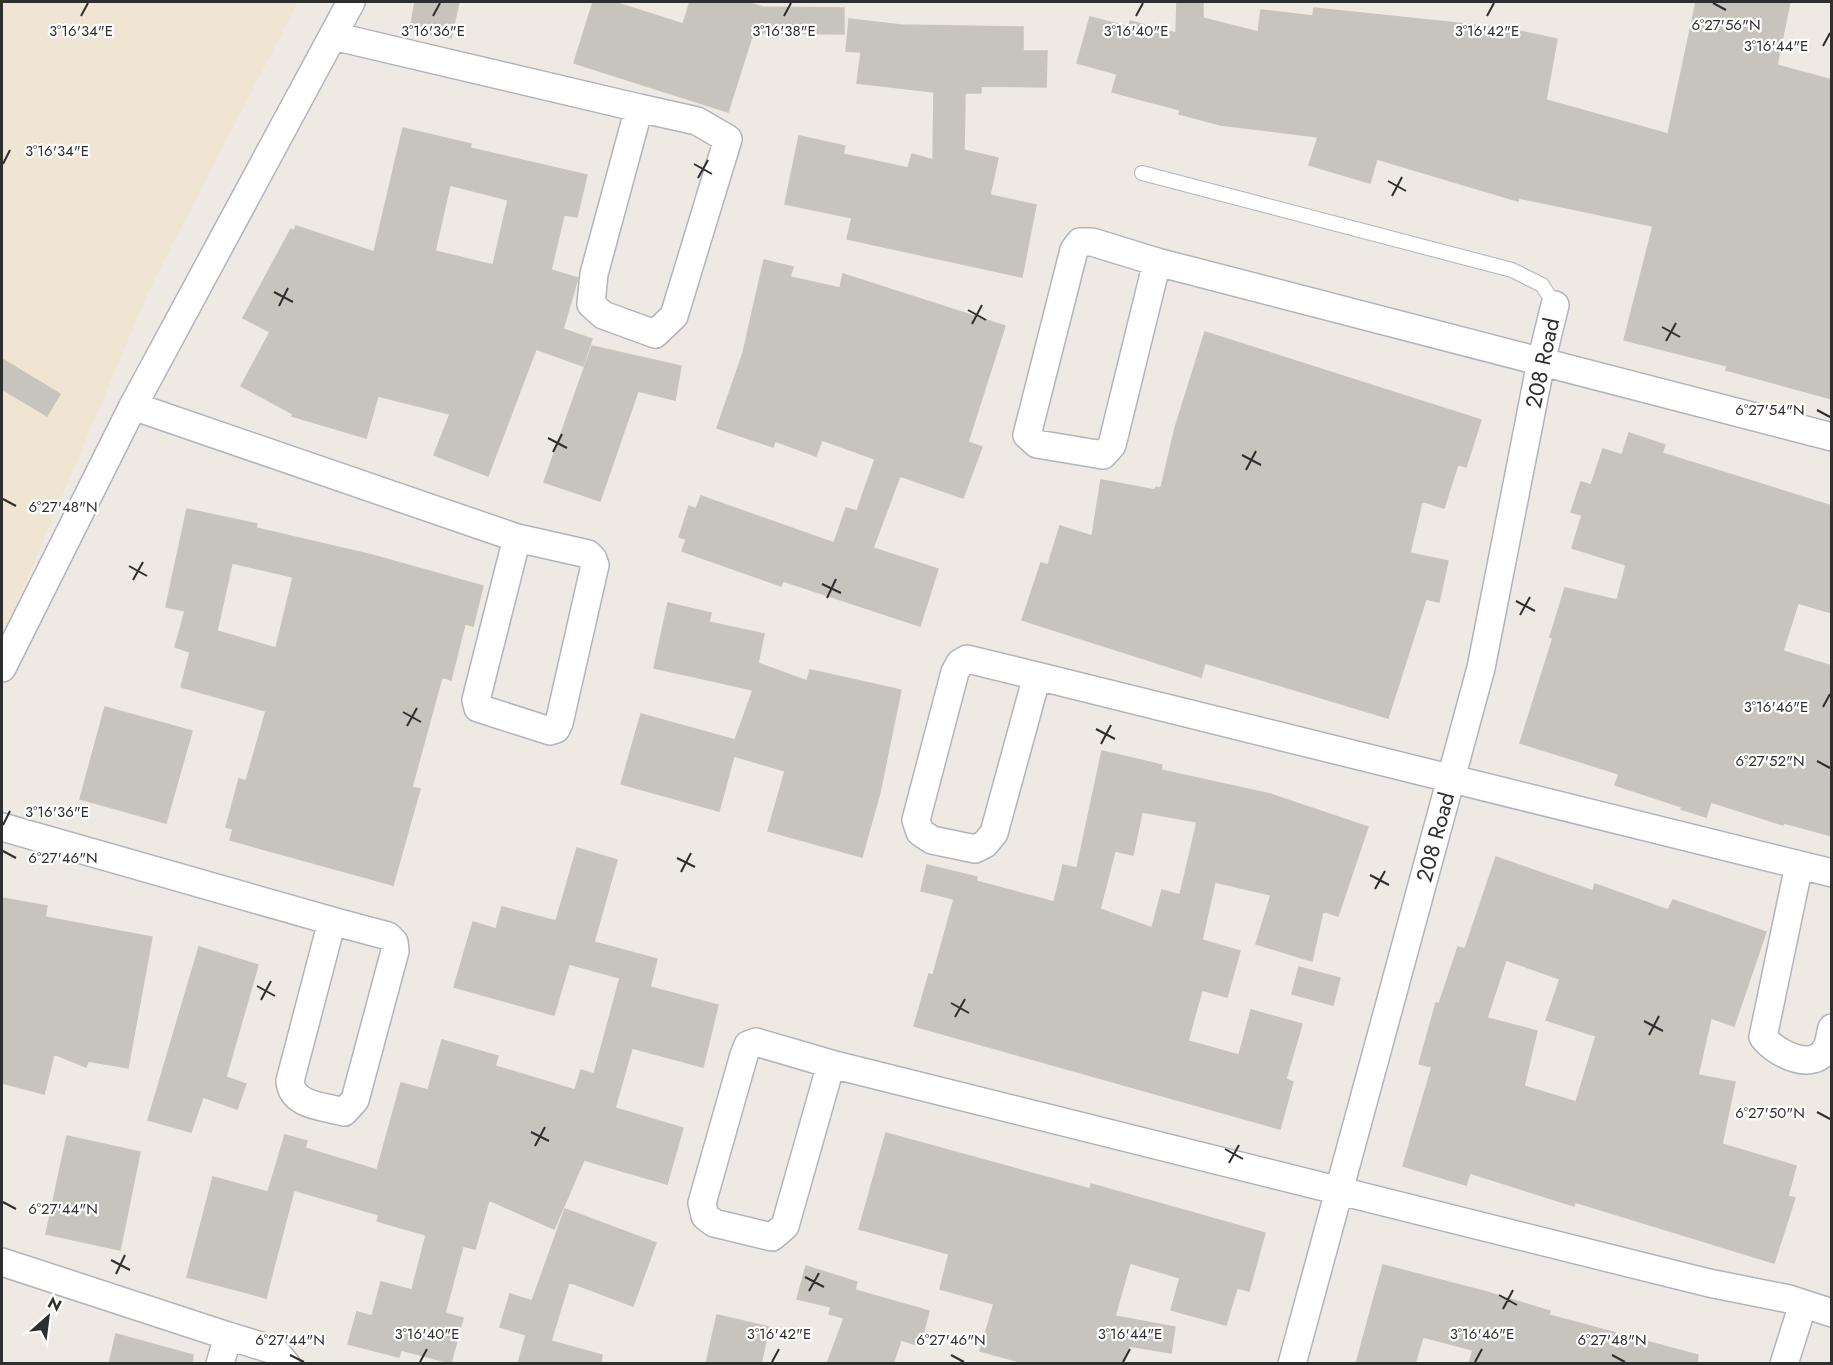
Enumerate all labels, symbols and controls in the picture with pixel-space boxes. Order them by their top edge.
text: 6°27'56"N [1691,14,1761,36]
text: 3°16'34"E [49,20,113,42]
text: 3°16'36"E [401,20,465,42]
text: 3°16'38"E [752,20,816,42]
text: 3°16'40"E [1104,20,1169,42]
text: 3°16'42"E [1455,20,1519,42]
text: 3°16'44"E [1744,35,1808,57]
text: 3°16'34"E [25,140,89,162]
street label: 208 Road [1517,315,1567,411]
text: 6°27'54"N [1735,399,1805,421]
text: 6°27'48"N [28,496,98,518]
text: 3°16'46"E [1744,696,1808,718]
text: 6°27'52"N [1735,750,1805,772]
street label: 208 Road [1408,789,1462,885]
text: 3°16'36"E [25,801,89,823]
text: 6°27'46"N [28,847,98,869]
text: 6°27'50"N [1735,1102,1805,1124]
text: 6°27'44"N [28,1198,98,1220]
north arrow [18,1287,78,1347]
text: N [44,1291,66,1317]
text: 3°16'40"E [395,1323,460,1345]
text: 3°16'42"E [747,1323,811,1345]
text: 3°16'44"E [1098,1323,1162,1345]
text: 3°16'46"E [1450,1323,1514,1345]
text: 6°27'44"N [255,1329,325,1351]
text: 6°27'46"N [916,1329,986,1351]
text: 6°27'48"N [1577,1329,1647,1351]

